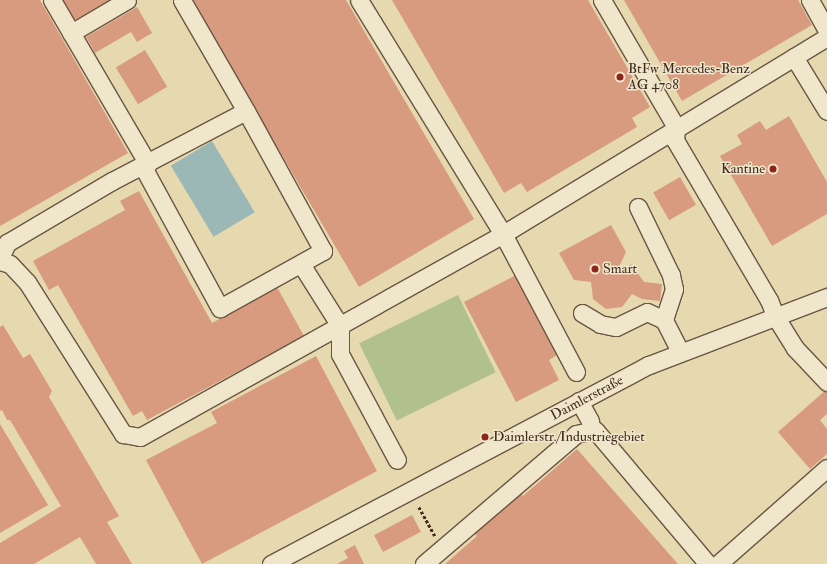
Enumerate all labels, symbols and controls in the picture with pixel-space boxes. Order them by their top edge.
place label: BtFw Mercedes-Benz AG 4708 [628,61,750,94]
marker: BtFw Mercedes-Benz AG 4708 [615,72,625,82]
place label: Kantine [721,161,765,177]
marker: Kantine [768,164,778,174]
place label: Smart [603,261,637,277]
marker: Smart [590,264,600,274]
street label: Daimlerstraße [548,372,626,424]
place label: Daimlerstr./Industriegebiet [493,429,645,445]
marker: Daimlerstr./Industriegebiet [480,432,490,442]

